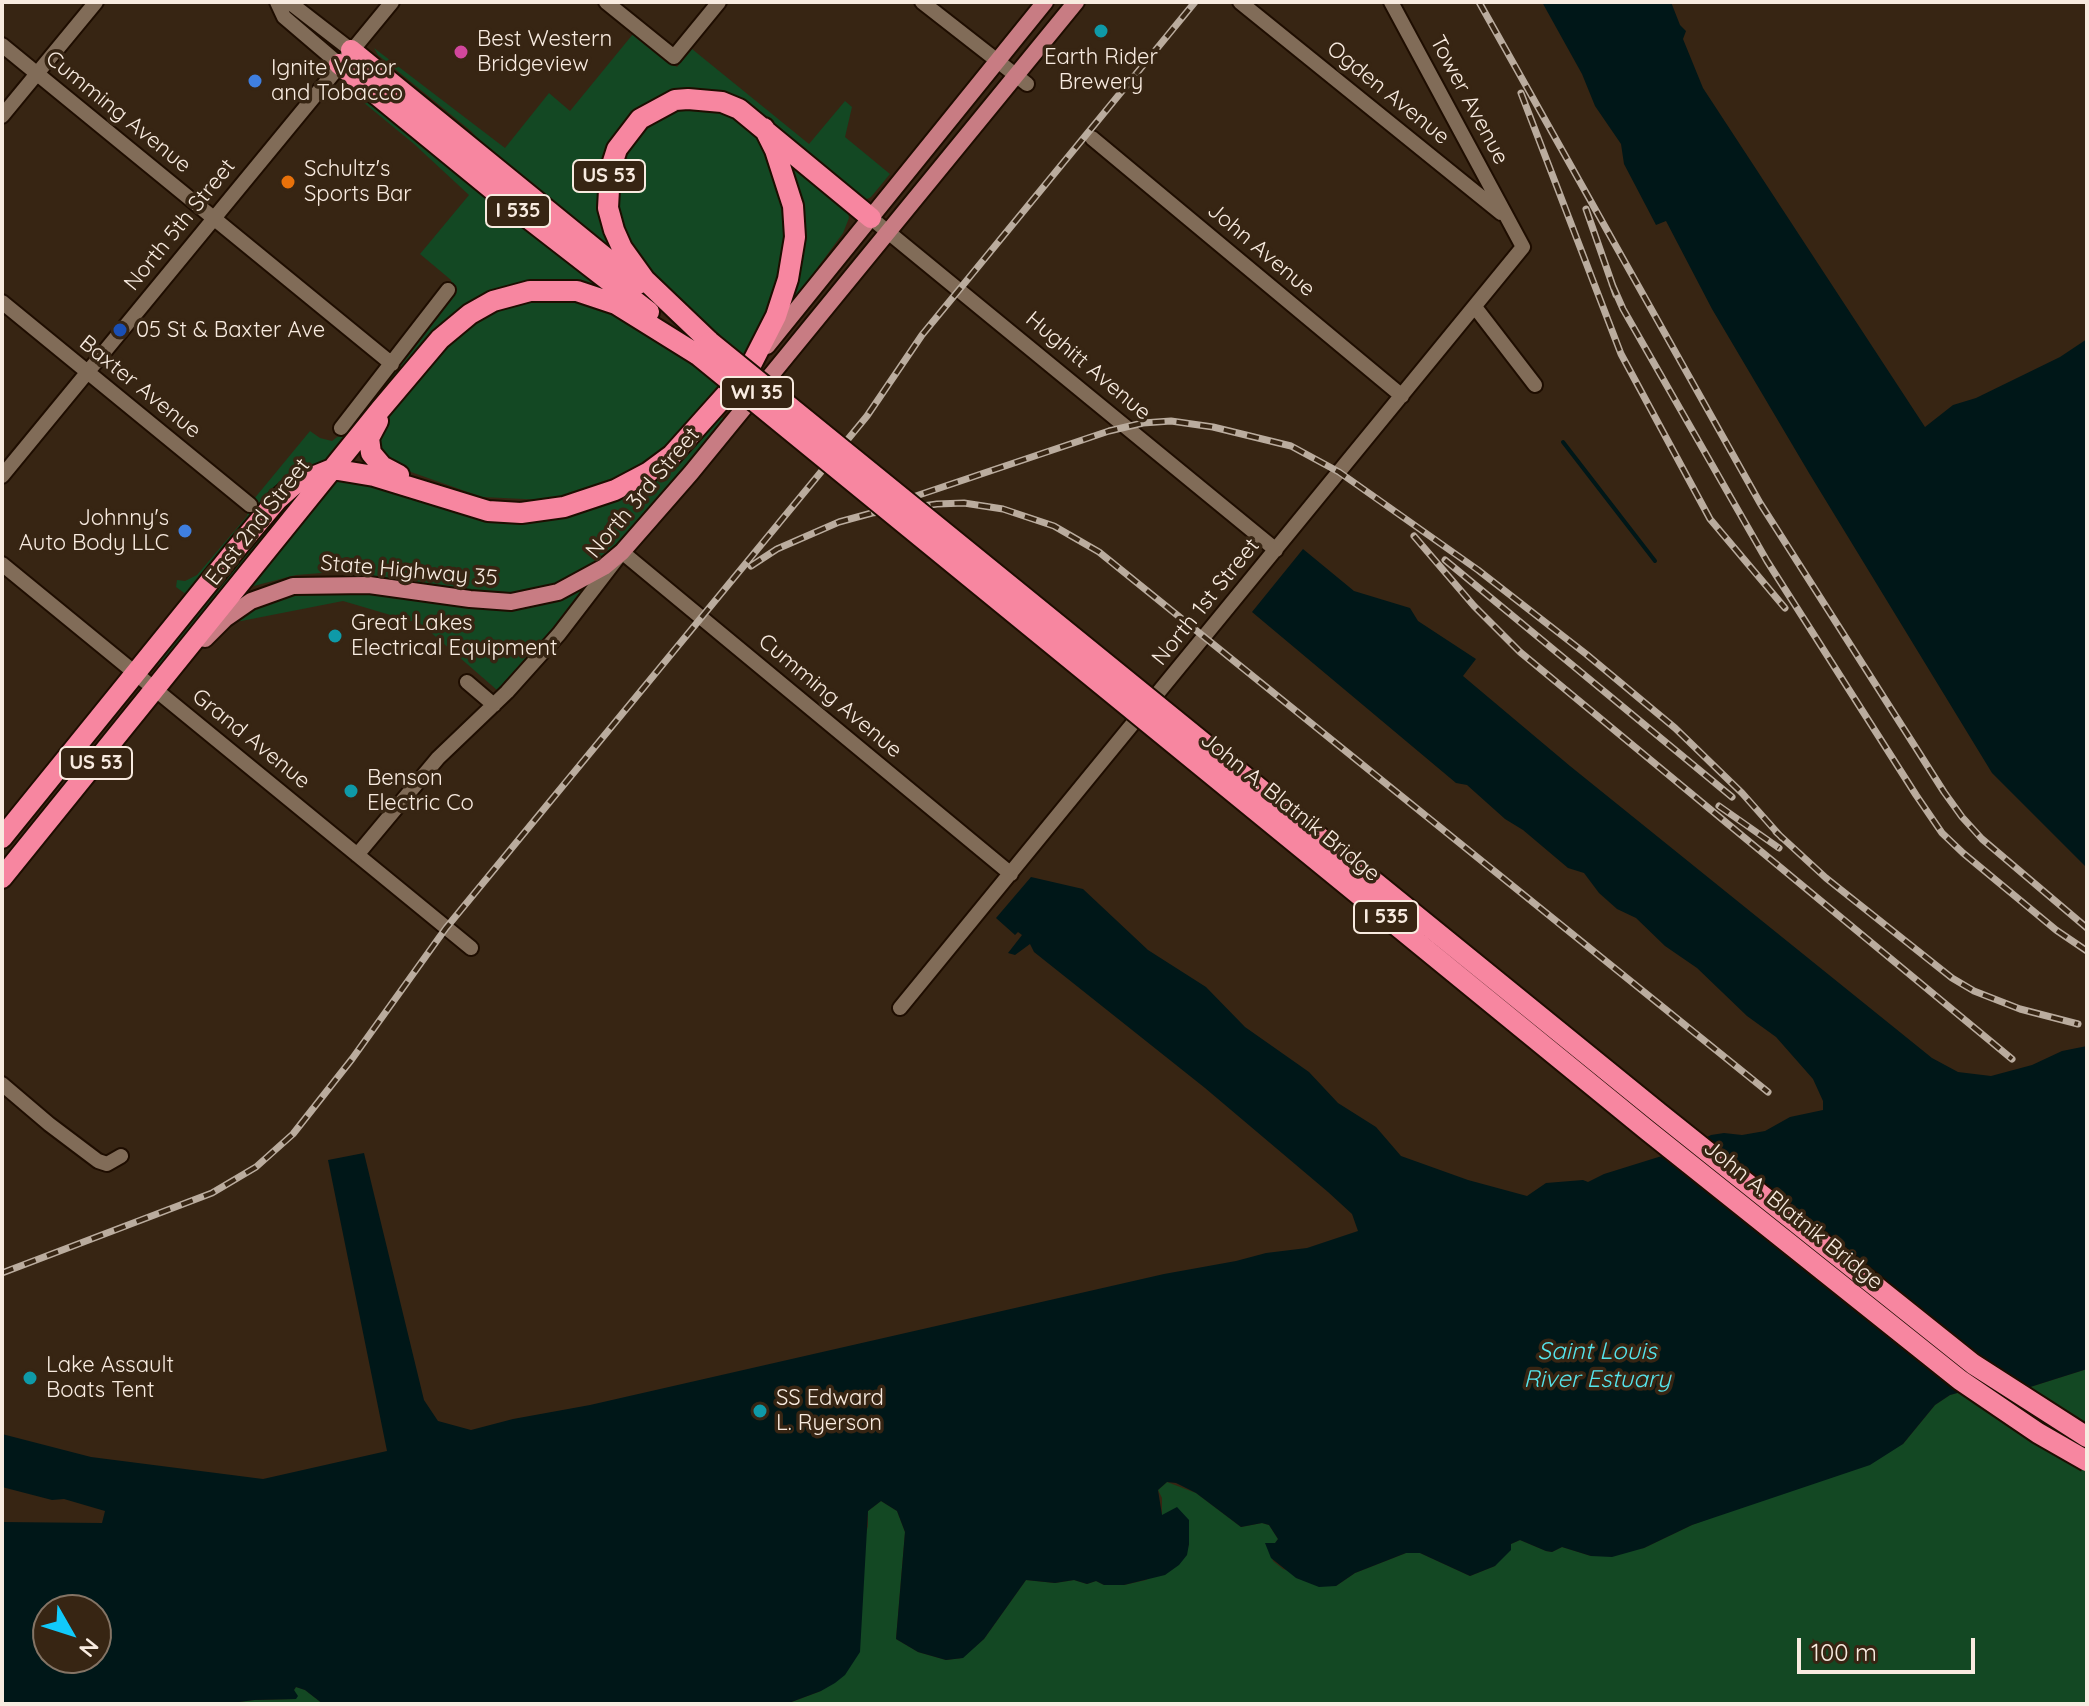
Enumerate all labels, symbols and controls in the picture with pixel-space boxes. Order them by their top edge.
marker: Earth Rider Brewery [1092,22,1110,40]
place label: Best Western Bridgeview [477,26,612,78]
street label: Tower Avenue [1424,31,1514,169]
street label: Ogden Avenue [1321,36,1455,150]
marker: Best Western Bridgeview [452,43,470,61]
place label: Earth Rider Brewery [1044,44,1158,96]
street label: Cumming Avenue [40,45,196,179]
place label: Ignite Vapor and Tobacco [271,55,403,106]
marker: Ignite Vapor and Tobacco [246,72,264,90]
street label: North 5th Street [119,154,241,296]
place label: Schultz's Sports Bar [304,156,412,208]
road number: US 53 [573,160,645,192]
marker: Schultz's Sports Bar [279,173,297,191]
road number: I 535 [486,195,550,227]
street label: John Avenue [1202,197,1320,303]
street label: Hughitt Avenue [1020,306,1156,426]
place label: 05 St & Baxter Ave [136,317,325,343]
marker: 05 St & Baxter Ave [111,321,129,339]
street label: Baxter Avenue [74,330,206,444]
road number: WI 35 [721,377,793,409]
street label: North 3rd Street [581,422,705,564]
street label: East 2nd Street [200,453,316,591]
place label: Johnny's Auto Body LLC [19,505,169,556]
marker: Johnny's Auto Body LLC [176,522,194,540]
street label: North 1st Street [1147,533,1265,671]
street label: State Highway 35 [319,550,499,592]
place label: Great Lakes Electrical Equipment [351,610,558,662]
marker: Great Lakes Electrical Equipment [326,627,344,645]
street label: Cumming Avenue [753,628,907,764]
street label: Grand Avenue [187,683,315,795]
street label: John A. Blatnik Bridge [1195,727,1385,887]
road number: US 53 [60,747,132,779]
place label: Benson Electric Co [367,765,474,816]
marker: Benson Electric Co [342,782,360,800]
road number: I 535 [1354,901,1418,933]
street label: John A. Blatnik Bridge [1698,1135,1888,1295]
water label: Saint Louis River Estuary [1523,1338,1671,1394]
place label: Lake Assault Boats Tent [46,1352,174,1404]
marker: Lake Assault Boats Tent [21,1369,39,1387]
place label: SS Edward L. Ryerson [776,1385,884,1436]
marker: SS Edward L. Ryerson [751,1402,769,1420]
north arrow [32,1594,112,1674]
scale bar [1801,1622,1979,1672]
text: N [73,1633,105,1663]
text: 100 m [1811,1637,1877,1667]

